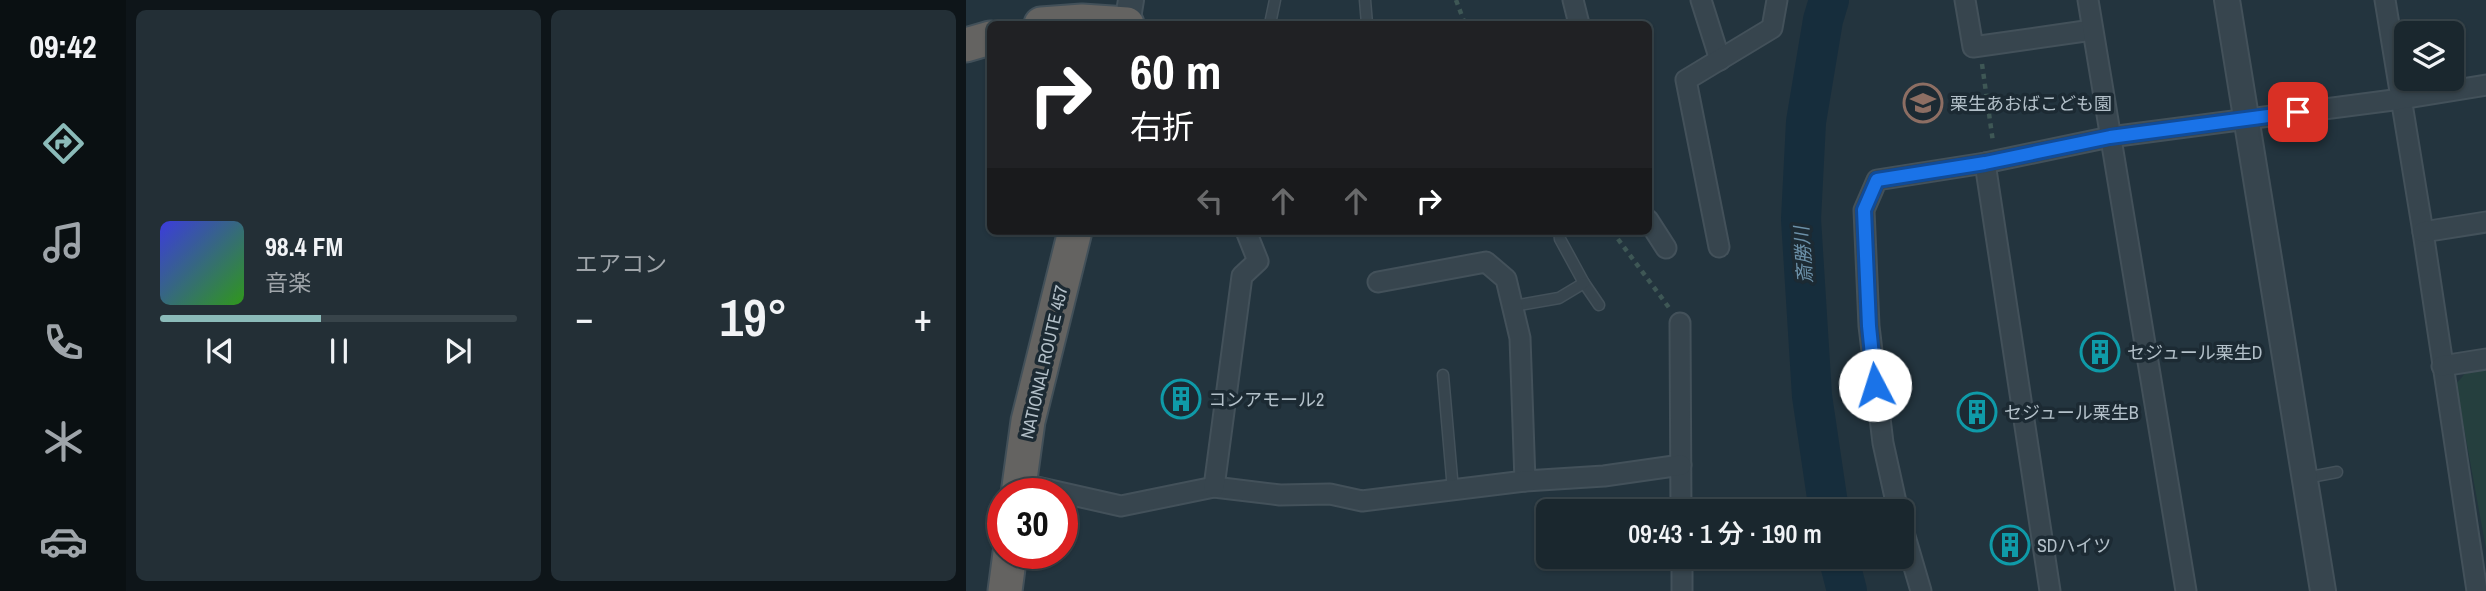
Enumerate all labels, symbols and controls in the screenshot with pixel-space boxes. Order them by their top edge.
map controls [2394,21,2464,91]
button: layers [2394,21,2464,91]
text: 09:42 [29,25,97,68]
text: 60 m [1130,38,1222,104]
icon: right [1015,49,1106,140]
school or university icon: 栗生あおばこども園 [1902,82,1944,124]
pin [2268,82,2328,142]
place label: 栗生あおばこども園 [1950,91,2112,116]
icon: arrive [2279,93,2317,131]
text: 右折 [1130,105,1194,148]
icon: directions [39,119,88,168]
icon: left [1191,182,1229,220]
icon: ahead [1264,182,1302,220]
icon: ahead [1337,182,1375,220]
icon: right [1410,182,1448,220]
icon: music [39,218,88,267]
water label: 斎勝川 [1788,224,1818,284]
text: 98.4 FM [265,229,343,264]
text: エアコン [575,248,667,279]
text: 音楽 [265,267,311,298]
text: 19° [719,282,788,352]
street label: NATIONAL ROUTE 457 [1014,283,1074,441]
text: − [575,292,593,343]
text: + [914,292,932,343]
icon: phone [39,318,88,367]
building icon: セジュール栗生D [2079,331,2121,373]
icon: previous [201,332,239,370]
icon: pause [320,332,358,370]
icon: next [439,332,477,370]
place label: セジュール栗生D [2127,340,2262,365]
position arrow [1838,348,1912,422]
building icon: コンアモール2 [1160,378,1202,420]
place label: コンアモール2 [1208,387,1324,412]
building icon: セジュール栗生B [1956,391,1998,433]
place label: セジュール栗生B [2004,400,2139,425]
icon: climate [39,417,88,466]
speed limit sign: 30 [987,478,1078,569]
text: 09:43 · 1 分 · 190 m [1628,516,1822,551]
icon: car [39,517,88,566]
building icon: SDハイツ [1989,524,2031,566]
place label: SDハイツ [2037,533,2111,558]

